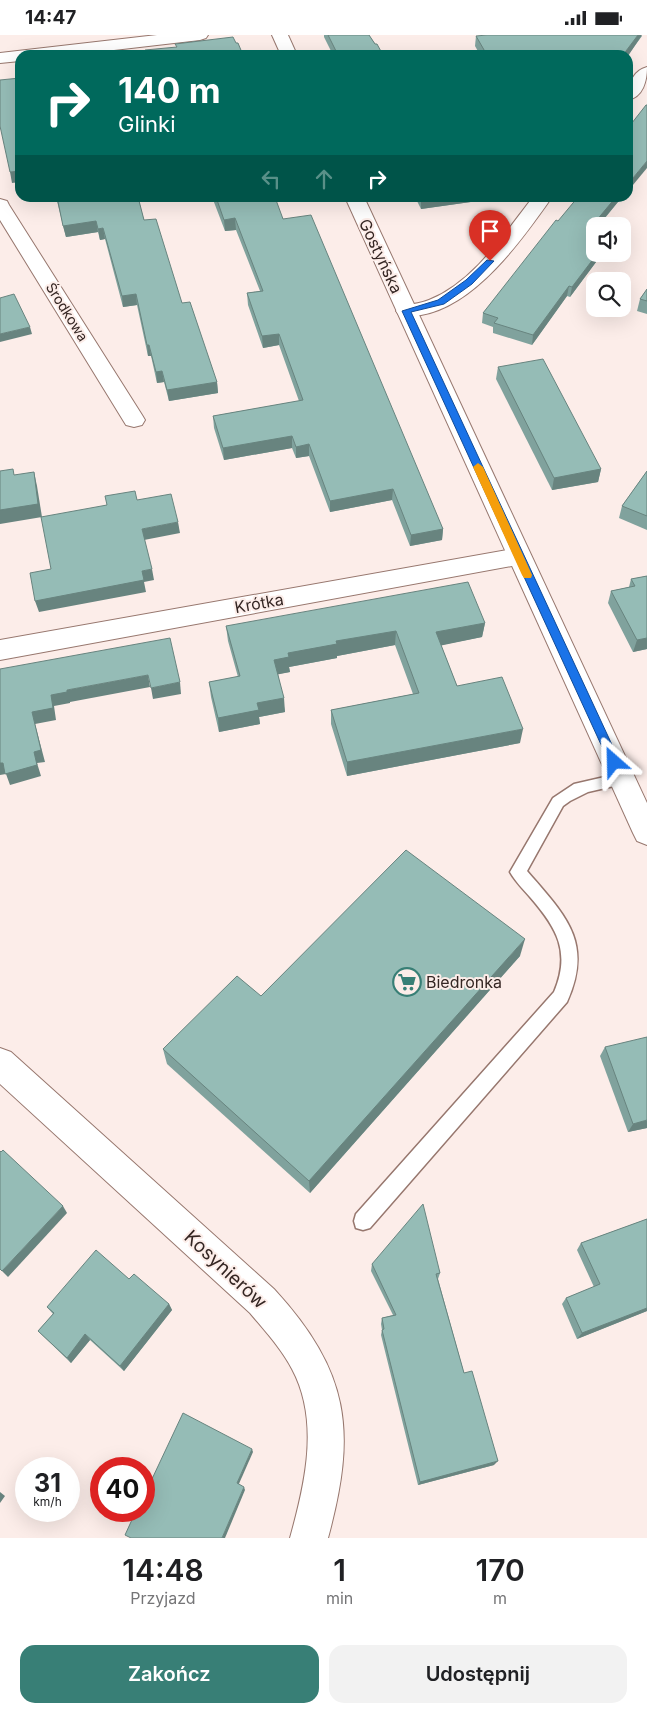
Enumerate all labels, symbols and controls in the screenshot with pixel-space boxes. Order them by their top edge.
text: 14:47 [25,6,76,29]
text: 140 m [118,69,221,111]
icon: right [35,70,100,135]
text: Glinki [118,111,175,137]
icon: left [257,165,285,193]
icon: ahead [310,165,338,193]
icon: right [363,165,391,193]
pin [469,210,511,261]
street label: Gostyńska [355,215,407,297]
icon: arrive [476,217,504,245]
map controls [586,217,631,317]
button: sound [586,217,631,262]
button: search [586,272,631,317]
street label: Środkowa [43,279,92,344]
street label: Krótka [233,589,285,617]
position arrow [587,735,639,787]
supermarket icon: Biedronka [392,967,422,997]
place label: Biedronka [426,972,502,992]
street label: Kosynierów [180,1225,272,1313]
speed limit sign: 40 [90,1457,155,1522]
text: 31 [34,1468,61,1498]
text: km/h [33,1494,62,1509]
text: 14:48 [122,1552,204,1588]
text: 1 [333,1552,346,1588]
text: 170 [475,1552,525,1588]
text: Przyjazd [130,1588,196,1608]
text: min [326,1588,353,1608]
text: m [493,1588,507,1608]
button: Zakończ [20,1645,319,1703]
button: Udostępnij [329,1645,627,1703]

